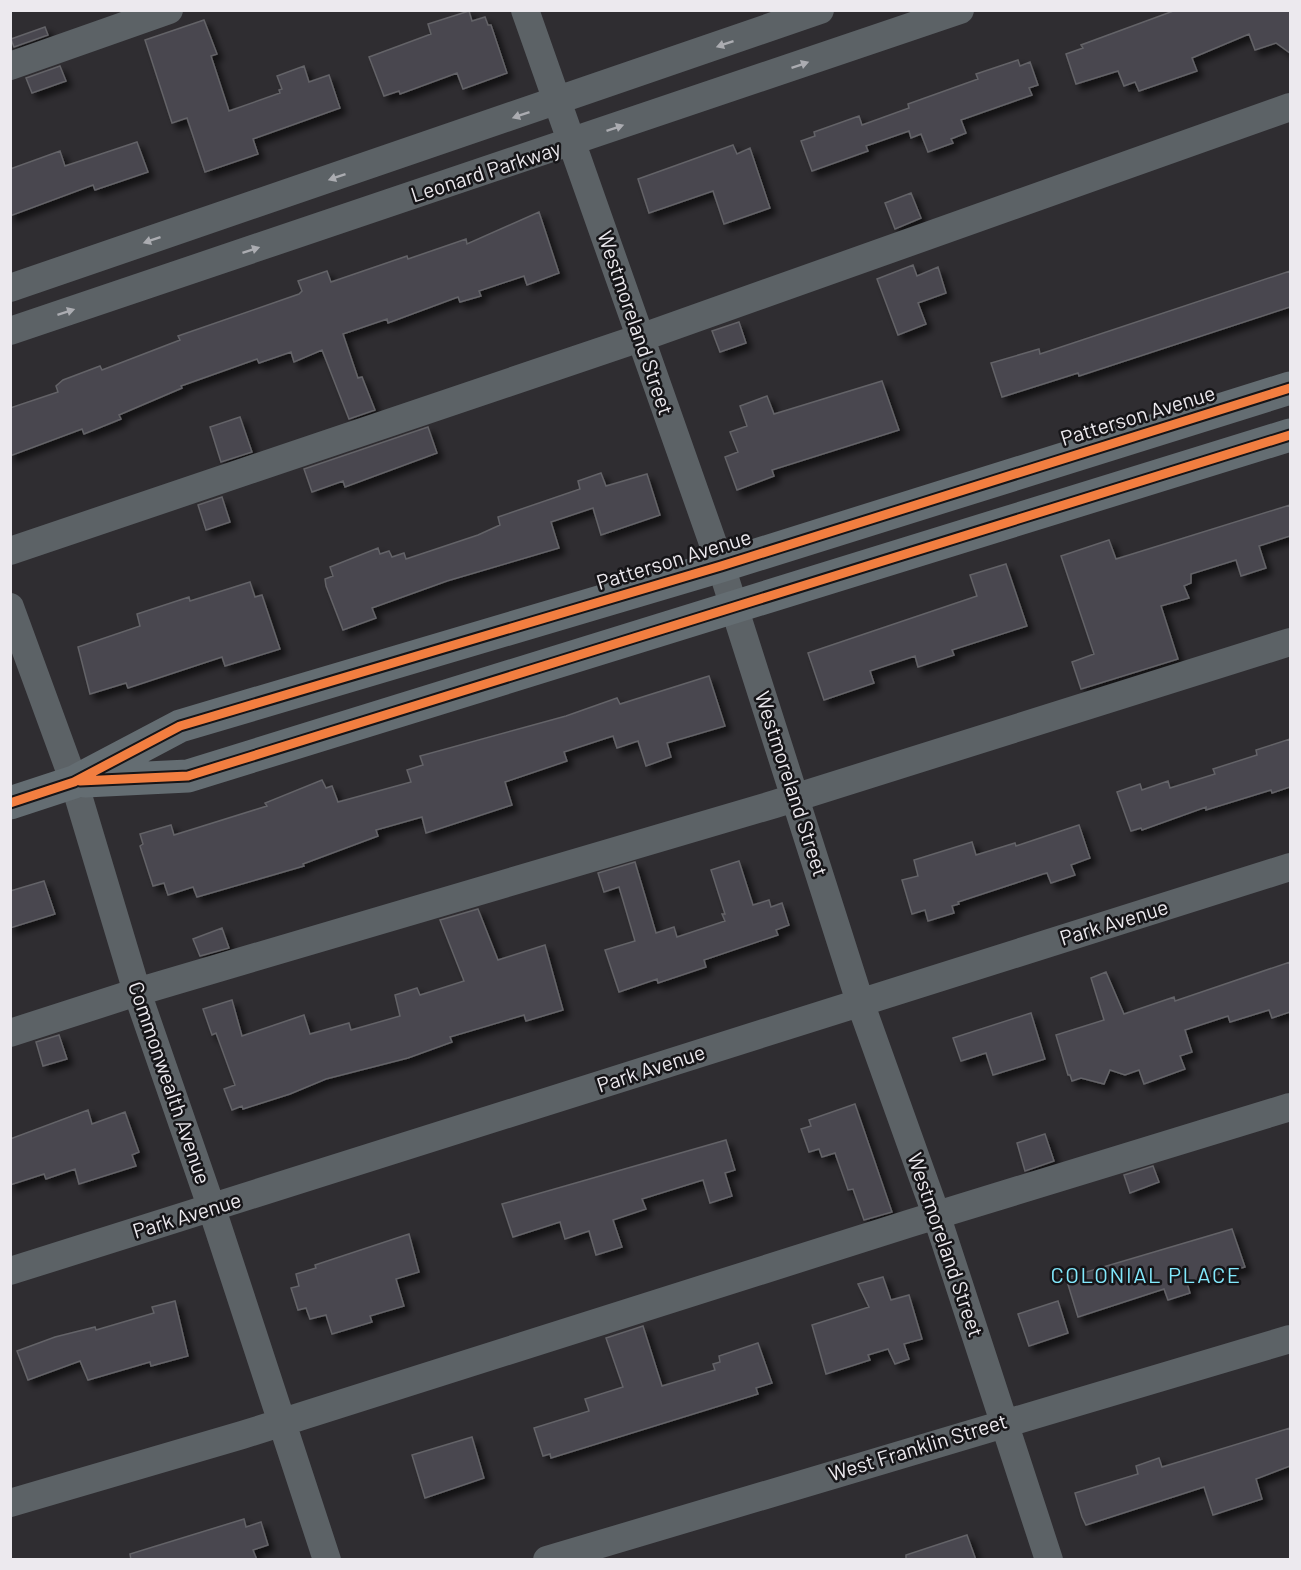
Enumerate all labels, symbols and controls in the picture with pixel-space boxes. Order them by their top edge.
one-way arrow [716,39,734,49]
one-way arrow [791,60,809,70]
one-way arrow [512,110,530,120]
one-way arrow [606,123,624,133]
street label: Leonard Parkway [407,134,564,207]
one-way arrow [328,173,346,183]
street label: Westmoreland Street [593,227,680,418]
one-way arrow [143,236,161,245]
one-way arrow [242,245,260,255]
one-way arrow [57,307,75,317]
street label: Patterson Avenue [1057,379,1218,450]
street label: Patterson Avenue [593,523,754,594]
street label: Westmoreland Street [751,688,834,879]
street label: Park Avenue [1056,893,1171,950]
street label: Commonwealth Avenue [124,978,217,1187]
street label: Park Avenue [593,1038,708,1097]
street label: Westmoreland Street [903,1149,990,1340]
street label: Park Avenue [129,1186,244,1243]
district label: COLONIAL PLACE [1050,1261,1242,1287]
street label: West Franklin Street [825,1408,1010,1486]

